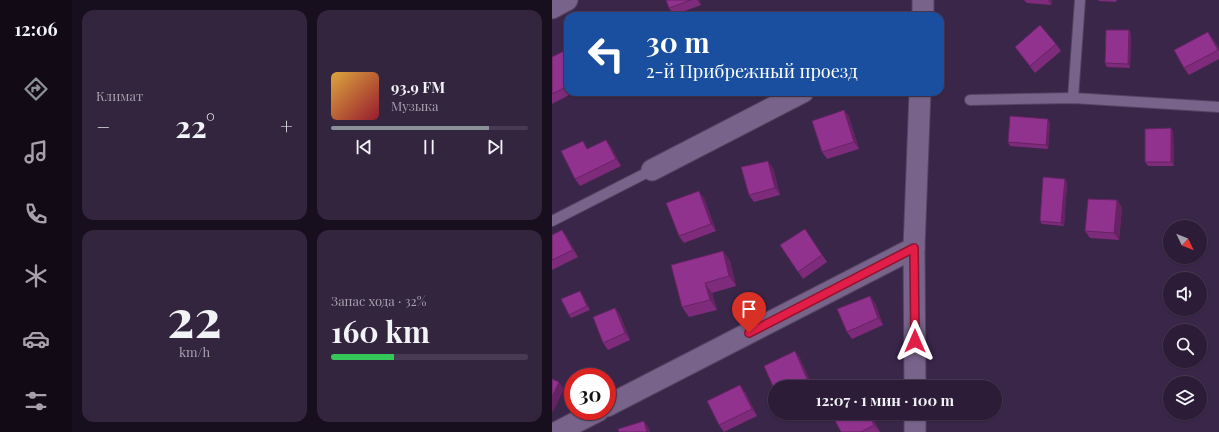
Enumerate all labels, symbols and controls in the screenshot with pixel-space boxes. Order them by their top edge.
text: 12:06 [14,17,58,41]
text: 30 m [646,23,710,60]
icon: left [580,28,632,80]
text: 2-й Прибрежный проезд [646,59,858,83]
icon: directions [22,75,50,103]
text: 93.9 FM [391,77,445,97]
text: Климат [96,87,143,104]
text: Музыка [391,97,439,114]
text: 22° [175,106,215,146]
text: − [96,111,110,141]
text: + [280,111,293,141]
icon: previous [353,136,375,158]
icon: pause [418,136,440,158]
icon: next [484,136,506,158]
icon: music [22,138,50,166]
icon: phone [22,200,50,228]
north arrow [1163,220,1207,264]
map controls [1163,220,1207,420]
icon: climate [22,262,50,290]
button: sound [1163,272,1207,316]
text: 22 [167,282,222,351]
text: Запас хода · 32% [331,292,426,309]
pin [732,292,766,333]
icon: arrive [738,298,760,320]
text: 160 km [331,311,430,351]
position arrow [894,320,936,362]
button: search [1163,324,1207,368]
icon: car [22,325,50,353]
text: km/h [179,343,210,360]
speed limit sign: 30 [564,368,616,420]
button: layers [1163,376,1207,420]
icon: filters [22,387,50,415]
text: 12:07 · 1 мин · 100 m [816,390,954,410]

